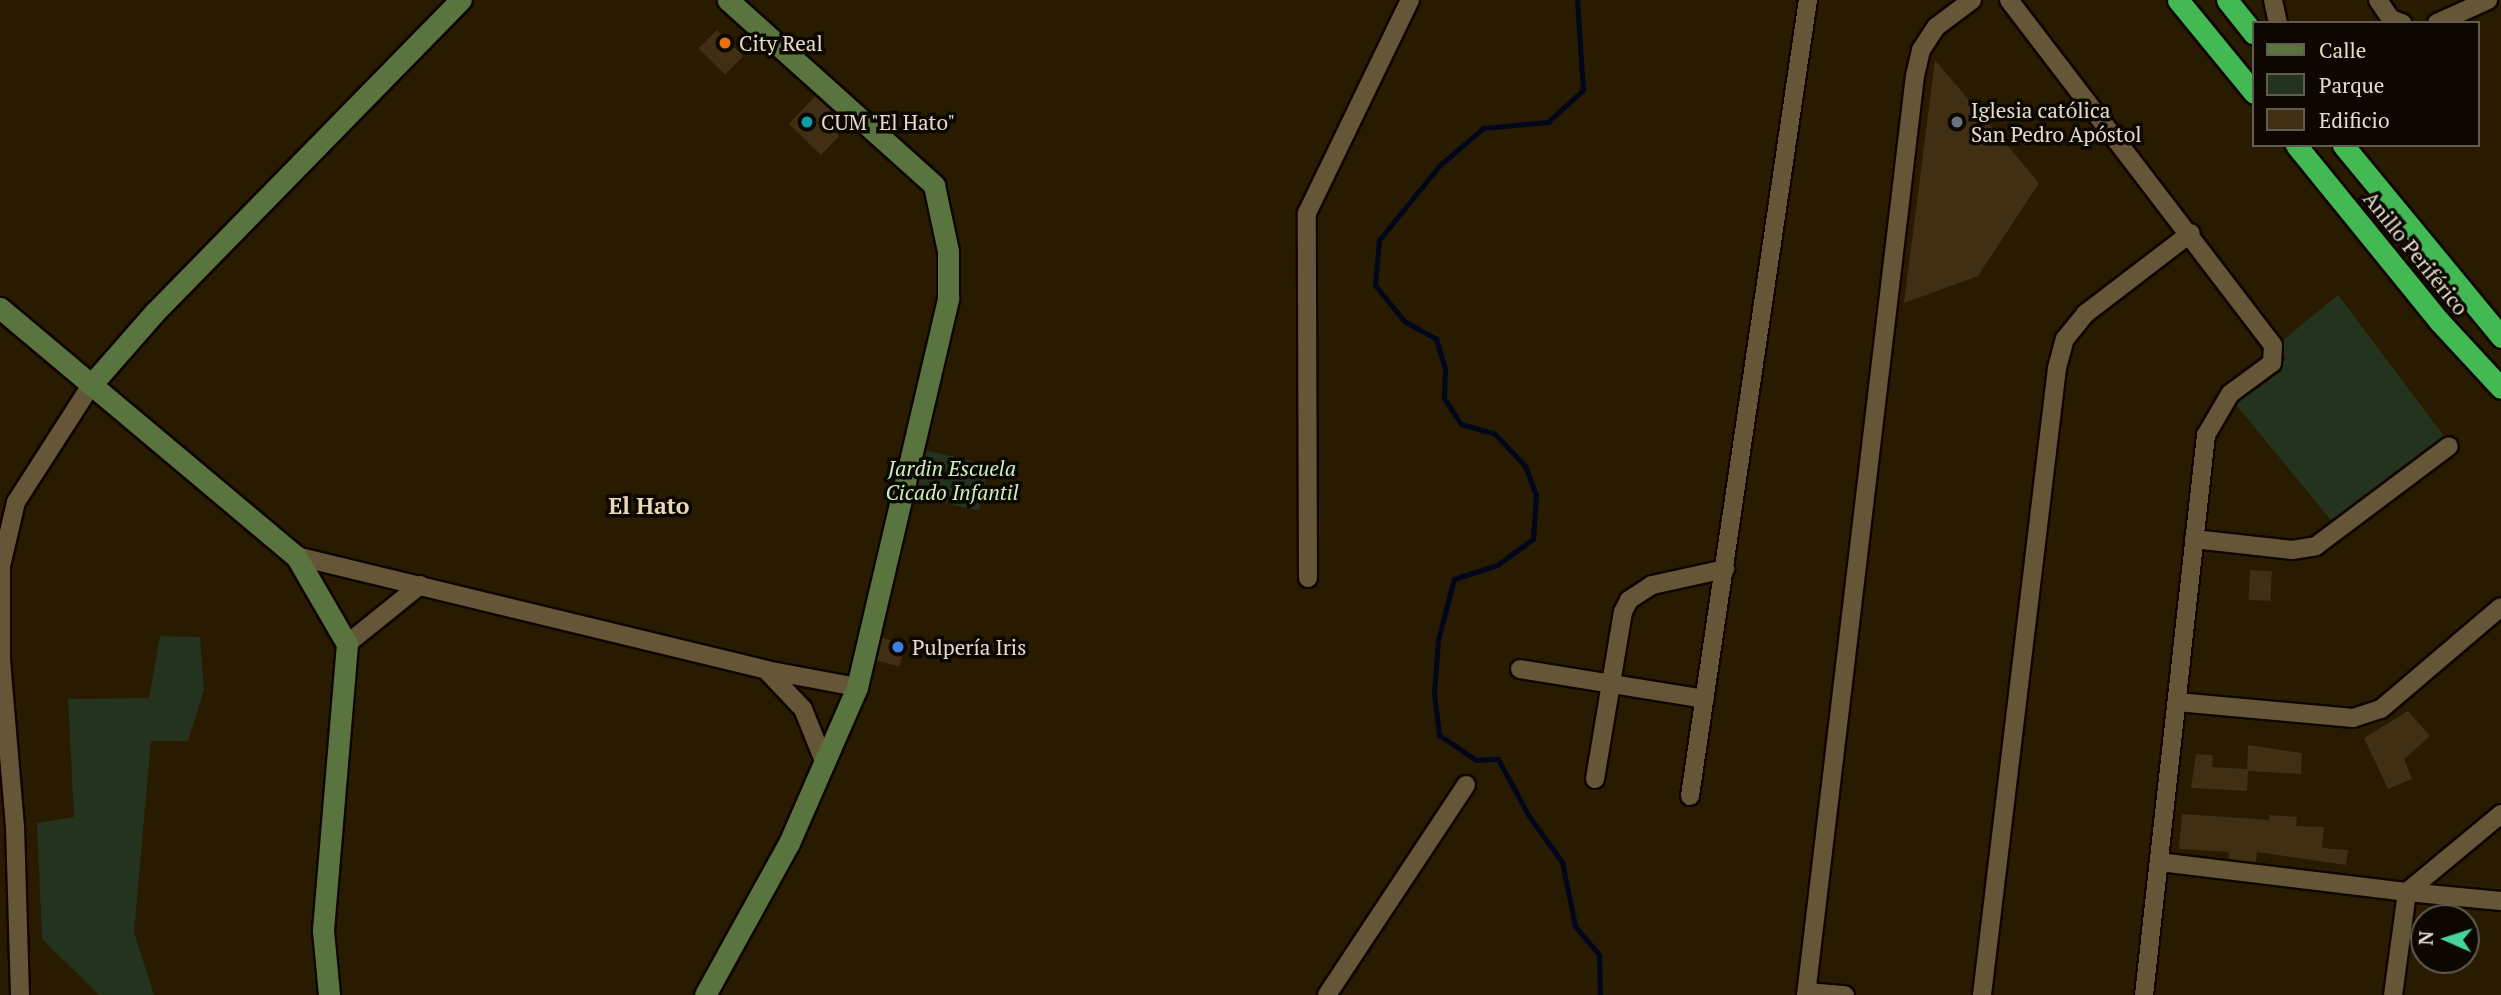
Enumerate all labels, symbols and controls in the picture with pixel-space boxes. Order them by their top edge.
legend [2252,21,2480,147]
place label: City Real [739,30,823,56]
marker: City Real [717,35,733,51]
text: Calle [2319,36,2366,64]
text: Parque [2319,71,2384,99]
place label: Iglesia católica San Pedro Apóstol [1971,97,2142,147]
text: Edificio [2319,106,2390,134]
place label: CUM "El Hato" [821,109,956,135]
marker: CUM "El Hato" [799,114,815,130]
marker: Iglesia católica San Pedro Apóstol [1949,114,1965,130]
street label: Anillo Periférico [2358,186,2474,320]
park label: Jardin Escuela Cicado Infantil [886,455,1018,505]
district label: El Hato [608,492,690,520]
place label: Pulpería Iris [912,634,1026,660]
marker: Pulpería Iris [890,639,906,655]
north arrow [2410,904,2480,974]
text: N [2413,930,2438,946]

